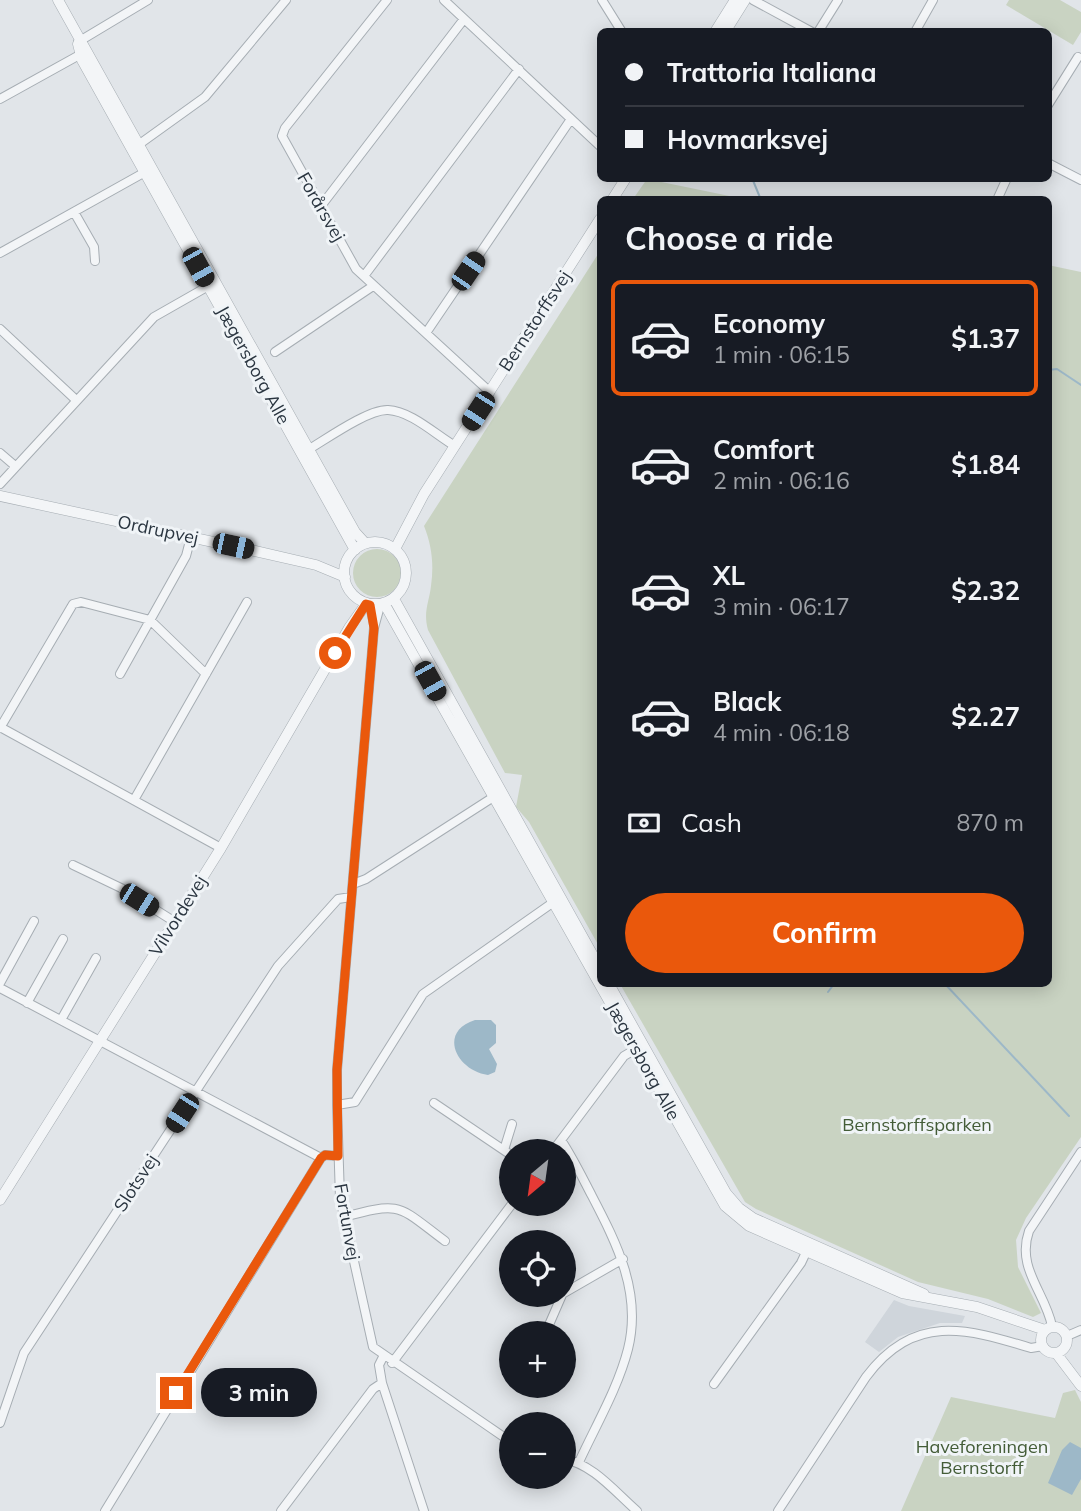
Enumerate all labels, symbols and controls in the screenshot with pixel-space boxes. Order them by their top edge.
text: Trattoria Italiana [667,56,877,89]
text: Hovmarksvej [667,123,828,156]
street label: Forårsvej [292,168,350,245]
text: Choose a ride [625,218,833,258]
car [179,244,218,290]
car [448,248,489,294]
street label: Bernstorffsvej [493,266,576,375]
street label: Jægersborg Alle [211,301,296,428]
icon: car [629,307,692,370]
text: Economy [713,307,825,340]
text: $1.37 [951,322,1020,355]
text: 1 min · 06:15 [713,340,850,369]
car [458,388,499,434]
icon: car [629,433,692,496]
text: Comfort [713,433,814,466]
text: $1.84 [951,448,1020,481]
text: 2 min · 06:16 [713,466,850,495]
street label: Ordrupvej [116,510,201,549]
car [211,531,256,561]
icon: car [629,559,692,622]
text: XL [713,559,745,592]
text: $2.32 [951,574,1020,607]
text: 3 min · 06:17 [713,592,850,621]
route start [319,637,351,669]
car [411,658,450,704]
icon: car [629,685,692,748]
text: Black [713,685,781,718]
text: $2.27 [951,700,1020,733]
text: 4 min · 06:18 [713,718,850,747]
icon: cash [625,804,663,842]
text: Cash [681,806,742,839]
text: 870 m [956,808,1024,837]
street label: Vilvordevej [144,871,212,961]
car [116,880,163,920]
button: Confirm [625,893,1024,973]
street label: Jægersborg Alle [601,997,686,1124]
car [162,1090,203,1136]
park label: Bernstorffsparken [842,1113,992,1136]
north arrow [499,1139,576,1216]
map controls [499,1139,576,1489]
street label: Slotsvej [108,1150,163,1216]
street label: Fortunvej [329,1182,366,1262]
button: locate [499,1230,576,1307]
button: + [499,1321,576,1398]
callout: 3 min [200,1368,316,1418]
route end [160,1377,192,1409]
text: 3 min [229,1378,289,1407]
button: − [499,1412,576,1489]
park label: Haveforeningen Bernstorff [916,1435,1048,1479]

